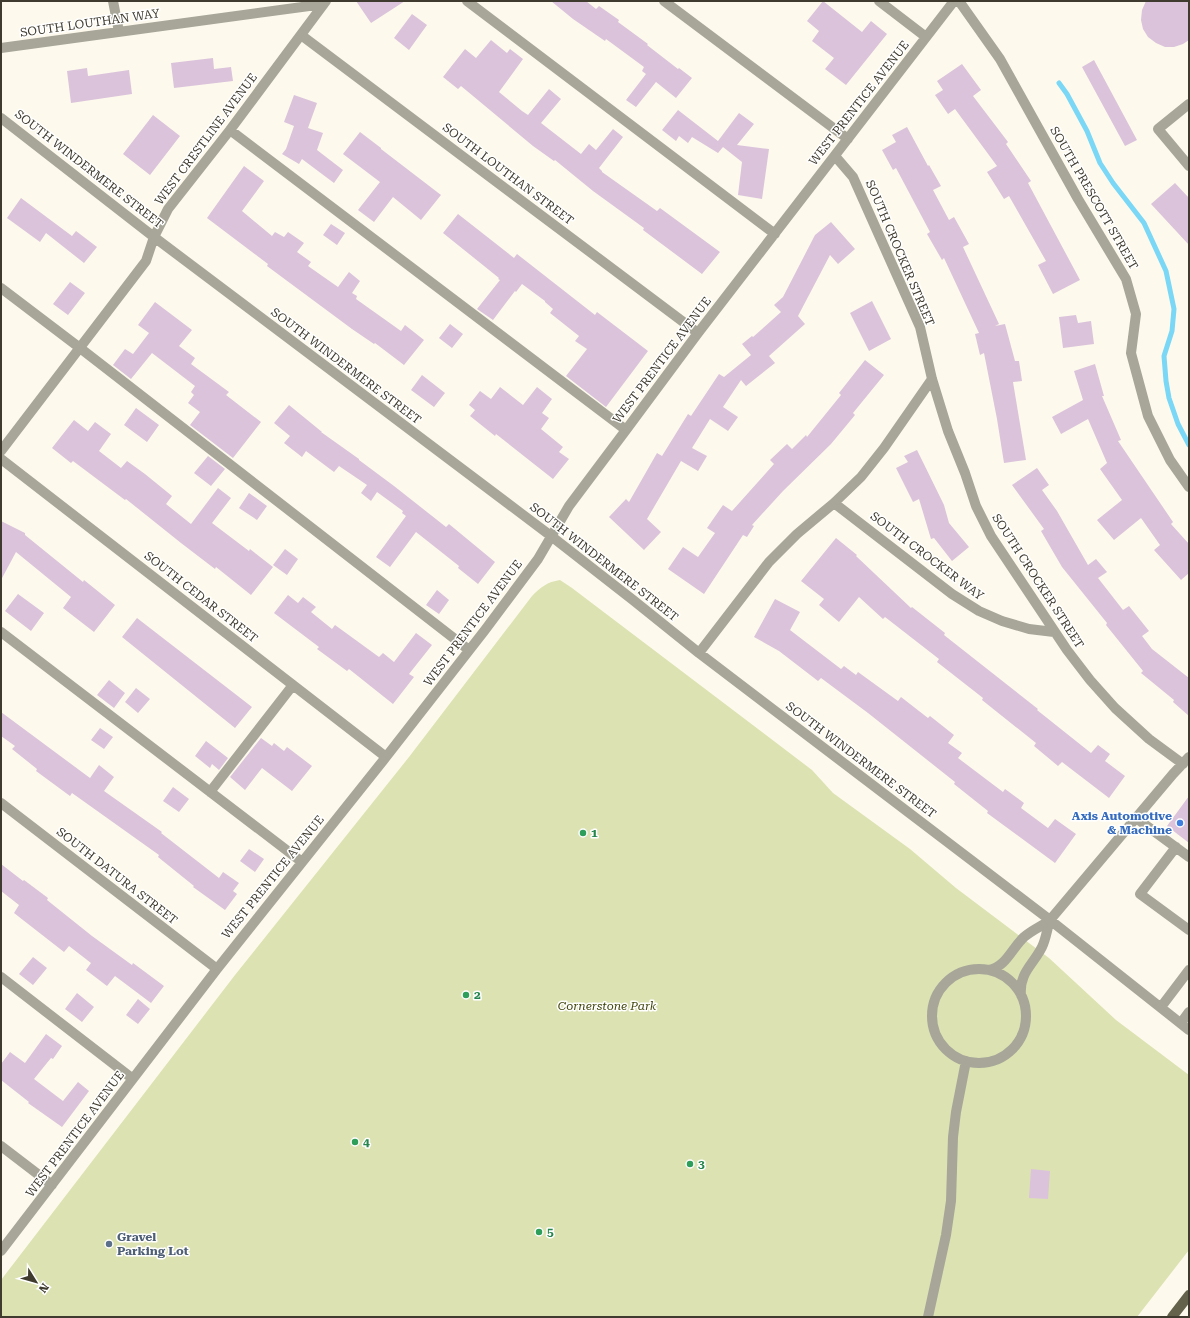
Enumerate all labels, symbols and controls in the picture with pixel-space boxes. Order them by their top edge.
street label: SOUTH LOUTHAN WAY [19,6,162,40]
street label: WEST PRENTICE AVENUE [806,38,912,168]
street label: WEST CRESTLINE AVENUE [152,70,260,208]
street label: SOUTH WINDERMERE STREET [12,107,166,231]
street label: SOUTH LOUTHAN STREET [440,120,576,228]
street label: SOUTH PRESCOTT STREET [1047,124,1141,272]
street label: SOUTH CROCKER STREET [863,178,937,328]
street label: WEST PRENTICE AVENUE [610,294,714,426]
street label: SOUTH WINDERMERE STREET [268,305,424,427]
street label: SOUTH WINDERMERE STREET [527,500,681,624]
street label: SOUTH CROCKER WAY [868,509,987,604]
street label: SOUTH CROCKER STREET [989,511,1087,651]
street label: SOUTH CEDAR STREET [142,549,260,645]
street label: WEST PRENTICE AVENUE [421,557,525,689]
street label: SOUTH WINDERMERE STREET [783,699,939,821]
place label: Axis Automotive & Machine [1072,809,1172,837]
street label: WEST PRENTICE AVENUE [219,813,327,941]
marker: Axis Automotive & Machine [1175,818,1185,828]
street label: SOUTH DATURA STREET [54,825,180,927]
place label: 1 [591,826,598,840]
marker: 1 [578,828,588,838]
place label: 2 [474,988,481,1002]
marker: 2 [461,990,471,1000]
park label: Cornerstone Park [558,999,657,1013]
street label: WEST PRENTICE AVENUE [23,1068,127,1200]
place label: 4 [363,1135,370,1149]
marker: 4 [350,1137,360,1147]
place label: 3 [698,1157,705,1171]
marker: 3 [685,1159,695,1169]
place label: 5 [547,1225,554,1239]
marker: 5 [534,1227,544,1237]
place label: Gravel Parking Lot [117,1230,189,1258]
marker: Gravel Parking Lot [104,1239,114,1249]
north arrow [16,1262,56,1302]
text: N [36,1280,51,1295]

